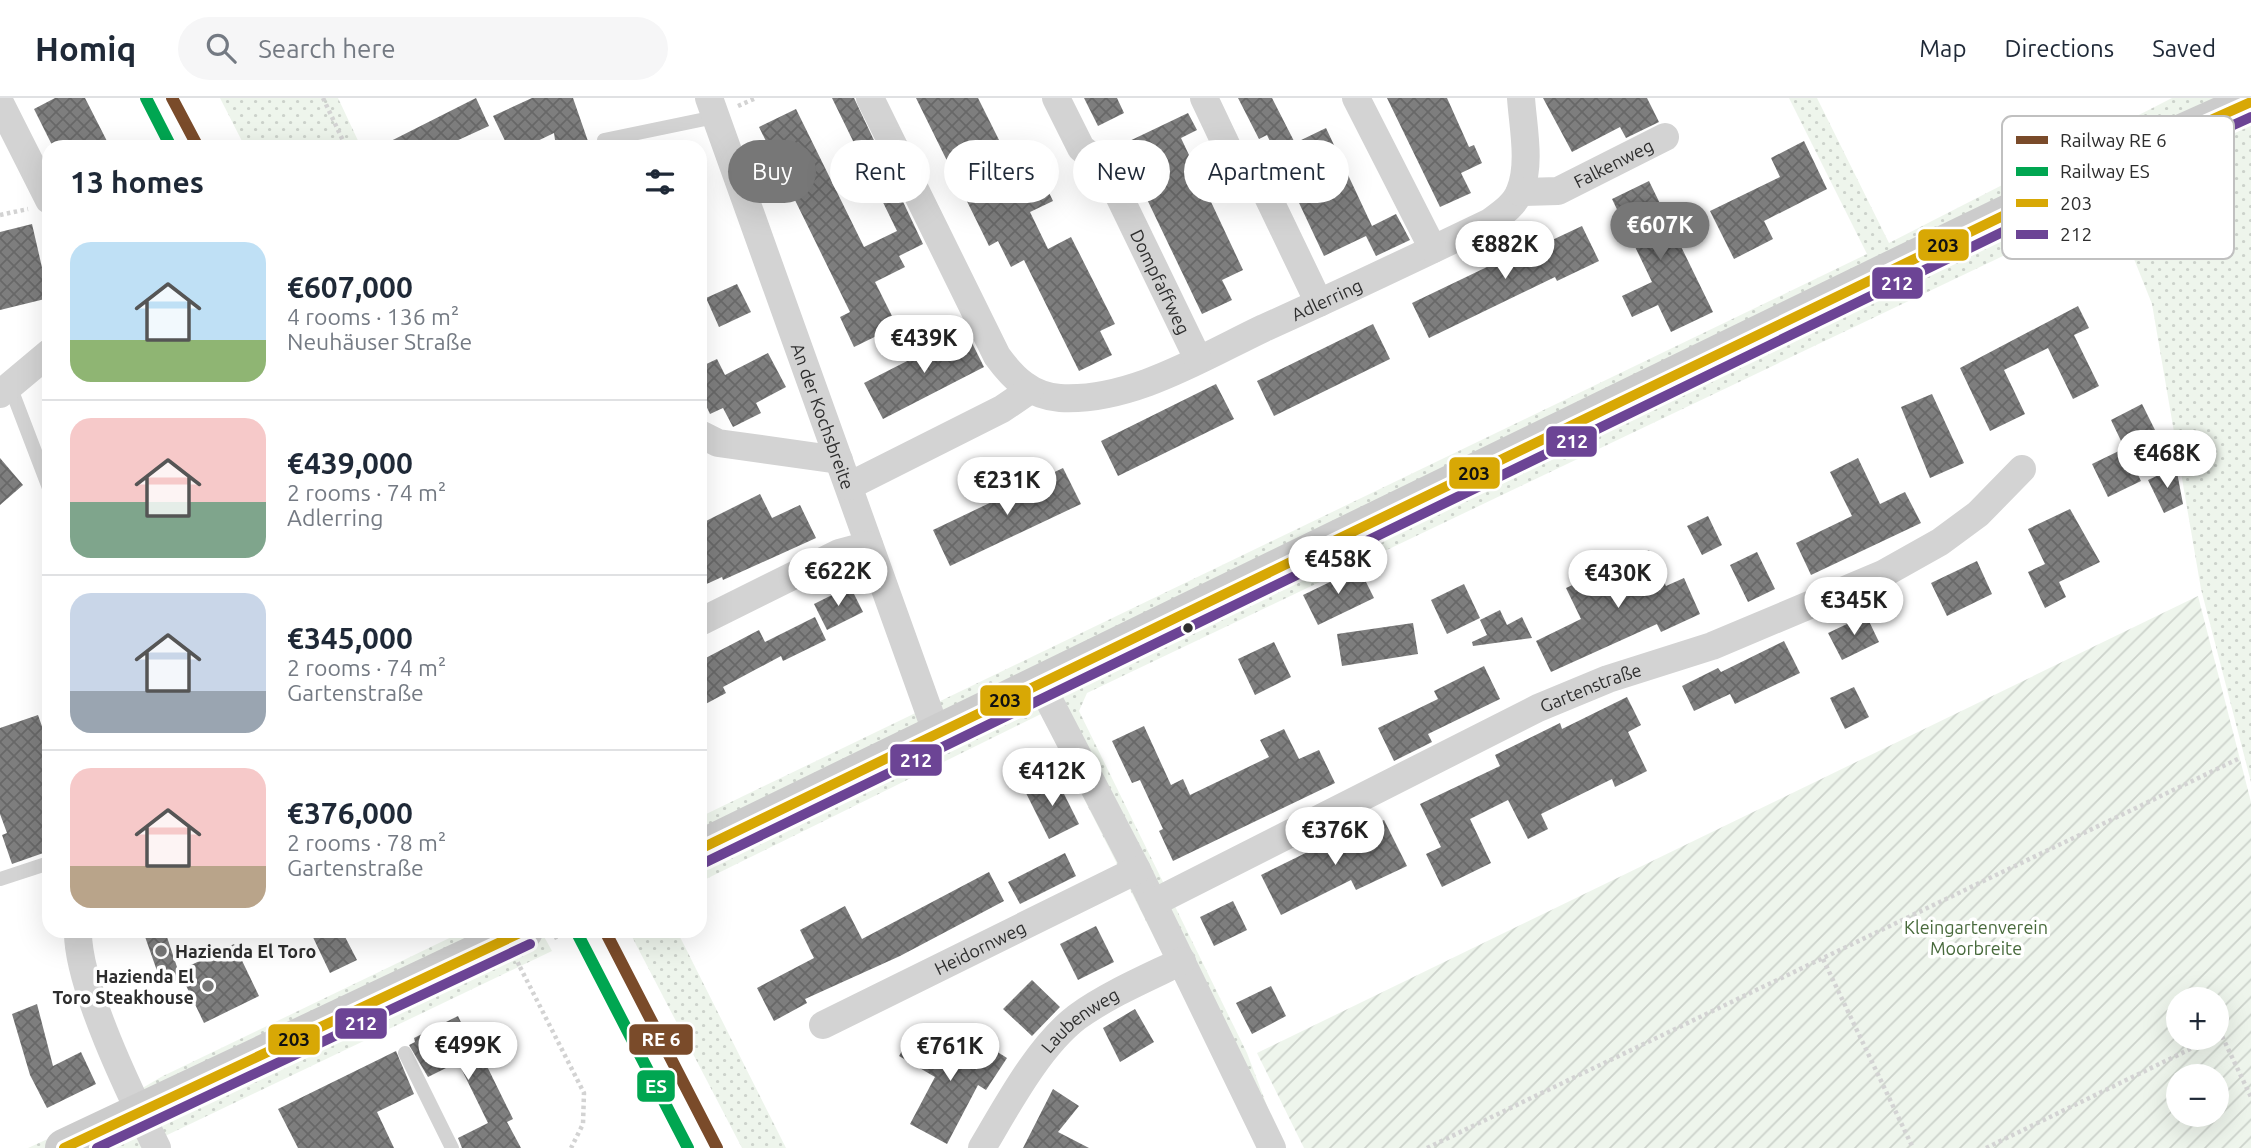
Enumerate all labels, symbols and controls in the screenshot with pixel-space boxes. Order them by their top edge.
search box [178,17,668,80]
icon: search [202,29,240,67]
text: Homiq [35,30,136,67]
text: Search here [258,34,396,63]
text: Map [1919,35,1966,62]
text: Directions [2004,35,2114,62]
text: Saved [2152,35,2216,62]
legend [2002,116,2234,259]
text: Railway RE 6 [2060,129,2167,151]
street label: Falkenweg [1570,135,1656,191]
chip: Buy [728,140,816,203]
chip: Rent [830,140,930,203]
chip: Filters [944,140,1059,203]
chip: New [1073,140,1170,203]
chip: Apartment [1184,140,1349,203]
text: Railway ES [2060,160,2150,182]
icon: filters [641,163,679,201]
text: 13 homes [70,165,204,199]
text: 203 [2060,192,2092,214]
pin: €607K [1611,202,1709,262]
text: €607K [1626,212,1694,237]
pin: €882K [1456,222,1554,281]
text: 212 [2060,223,2092,245]
street label: Dompfaffweg [1127,226,1194,337]
line badge: 203 [1917,228,1970,262]
text: €882K [1471,231,1539,256]
text: 203 [1927,234,1959,256]
line badge: 212 [1871,266,1924,300]
icon: home [126,270,210,354]
text: €607,000 [287,270,413,304]
text: 212 [1881,272,1913,294]
street label: Adlerring [1288,274,1365,324]
text: 4 rooms · 136 m² [287,304,459,329]
pin: €439K [875,316,973,375]
text: €439K [890,325,958,350]
text: Neuhäuser Straße [287,329,472,354]
street label: An der Kochsbreite [788,340,858,492]
line badge: 212 [1545,425,1598,458]
text: 212 [1556,430,1588,452]
pin: €468K [2118,430,2216,490]
text: €468K [2133,440,2201,465]
icon: home [126,446,210,530]
text: €439,000 [287,446,413,480]
line badge: 203 [1448,456,1501,490]
pin: €231K [958,458,1056,517]
text: 203 [1458,462,1490,484]
text: €231K [973,467,1041,492]
text: 2 rooms · 74 m² [287,480,446,505]
text: Adlerring [287,505,384,530]
pin: €458K [1289,536,1387,596]
text: €458K [1304,546,1372,571]
pin: €622K [789,548,887,608]
pin: €430K [1569,550,1667,610]
text: €622K [804,558,872,583]
text: €430K [1584,560,1652,585]
pin: €345K [1805,578,1903,637]
text: €345K [1820,587,1888,612]
icon: home [126,621,210,705]
text: €345,000 [287,621,413,655]
unlabelled marker [1181,621,1195,635]
text: 2 rooms · 74 m² [287,655,446,680]
street label: Gartenstraße [1537,659,1644,716]
text: Gartenstraße [287,680,424,705]
line badge: 203 [979,684,1032,717]
text: 203 [989,689,1021,711]
line badge: 212 [889,743,943,777]
pin: €412K [1003,748,1101,808]
text: 212 [900,749,932,771]
text: €412K [1018,758,1086,783]
icon: home [126,796,210,880]
text: €376,000 [287,796,413,830]
pin: €376K [1286,808,1384,867]
text: €376K [1301,817,1369,842]
text: 2 rooms · 78 m² [287,830,446,855]
text: Gartenstraße [287,855,424,880]
street label: Heidornweg [931,917,1029,978]
park label: Kleingartenverein Moorbreite [1904,917,2048,958]
place label: Hazienda El Toro [175,941,316,961]
marker: Hazienda El Toro [153,943,169,959]
place label: Hazienda El Toro Steakhouse [53,966,195,1007]
marker: Hazienda El Toro Steakhouse [200,978,216,994]
street label: Laubenweg [1037,984,1122,1056]
map controls [2166,987,2229,1127]
button: + [2166,987,2229,1050]
line badge: 212 [334,1007,388,1040]
text: 212 [345,1012,377,1034]
line badge: 203 [267,1023,321,1056]
pin: €499K [419,1023,517,1082]
line badge: RE 6 [628,1023,694,1056]
pin: €761K [901,1024,999,1083]
text: 203 [278,1028,310,1050]
text: RE 6 [642,1028,681,1050]
text: €499K [434,1032,502,1057]
text: €761K [916,1033,984,1058]
button: − [2166,1064,2229,1127]
line badge: ES [636,1069,676,1103]
text: ES [645,1075,667,1097]

